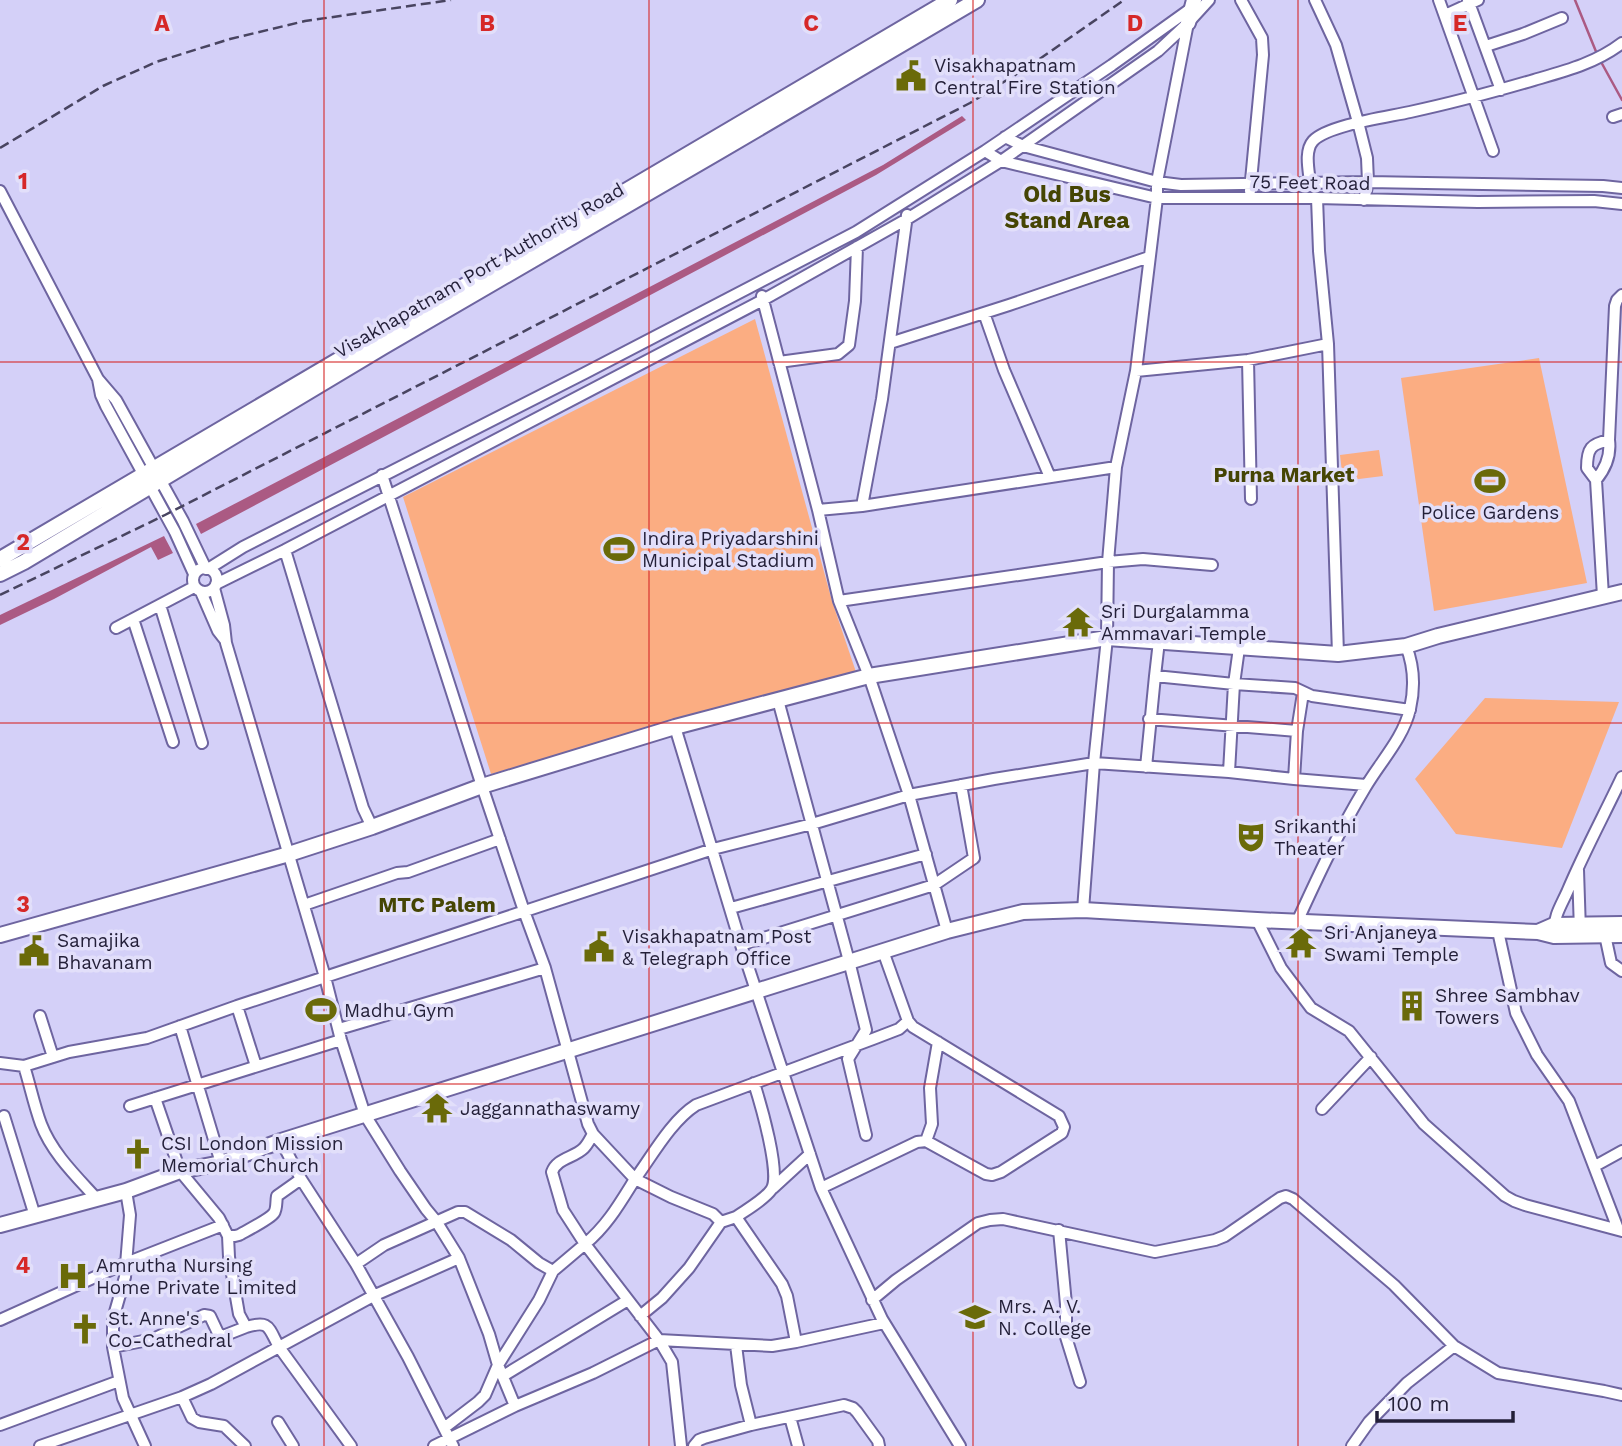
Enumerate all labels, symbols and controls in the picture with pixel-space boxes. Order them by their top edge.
text: A [154,10,170,37]
text: B [479,10,495,37]
text: C [803,10,819,37]
text: D [1127,10,1143,37]
text: E [1453,10,1467,37]
place label: Visakhapatnam Central Fire Station [934,54,1116,99]
public building icon: Visakhapatnam Central Fire Station [894,59,928,93]
text: 1 [18,168,28,195]
street label: 75 Feet Road [1249,170,1371,195]
street label: Visakhapatnam Port Authority Road [330,178,628,363]
district label: Old Bus Stand Area [1004,181,1130,234]
district label: Purna Market [1213,462,1355,487]
sports icon: Police Gardens [1473,464,1507,498]
place label: Police Gardens [1421,501,1559,524]
place label: Indira Priyadarshini Municipal Stadium [642,527,819,572]
text: 2 [16,529,30,556]
sports icon: Indira Priyadarshini Municipal Stadium [602,532,636,566]
place label: Sri Durgalamma Ammavari Temple [1101,600,1267,645]
temple icon: Sri Durgalamma Ammavari Temple [1061,605,1095,639]
place label: Srikanthi Theater [1274,815,1357,860]
theatre icon: Srikanthi Theater [1234,820,1268,854]
text: 3 [16,891,30,918]
district label: MTC Palem [378,892,496,917]
place label: Sri Anjaneya Swami Temple [1324,921,1459,966]
place label: Visakhapatnam Post & Telegraph Office [622,925,812,970]
temple icon: Sri Anjaneya Swami Temple [1284,926,1318,960]
place label: Samajika Bhavanam [57,929,153,974]
public building icon: Visakhapatnam Post & Telegraph Office [582,930,616,964]
public building icon: Samajika Bhavanam [17,934,51,968]
place label: Shree Sambhav Towers [1435,984,1580,1029]
building icon: Shree Sambhav Towers [1395,989,1429,1023]
sports icon: Madhu Gym [304,993,338,1027]
place label: Madhu Gym [344,999,454,1022]
temple icon: Jaggannathaswamy [420,1091,454,1125]
place label: Jaggannathaswamy [460,1097,640,1120]
place label: CSI London Mission Memorial Church [161,1132,344,1177]
church icon: CSI London Mission Memorial Church [121,1137,155,1171]
text: 4 [16,1252,31,1279]
place label: Amrutha Nursing Home Private Limited [96,1254,297,1299]
hospital icon: Amrutha Nursing Home Private Limited [56,1259,90,1293]
place label: Mrs. A. V. N. College [998,1295,1092,1340]
school or university icon: Mrs. A. V. N. College [958,1300,992,1334]
place label: St. Anne's Co-Cathedral [108,1307,232,1352]
church icon: St. Anne's Co-Cathedral [68,1312,102,1346]
scale bar [1377,1380,1514,1424]
text: 100 m [1388,1391,1450,1416]

